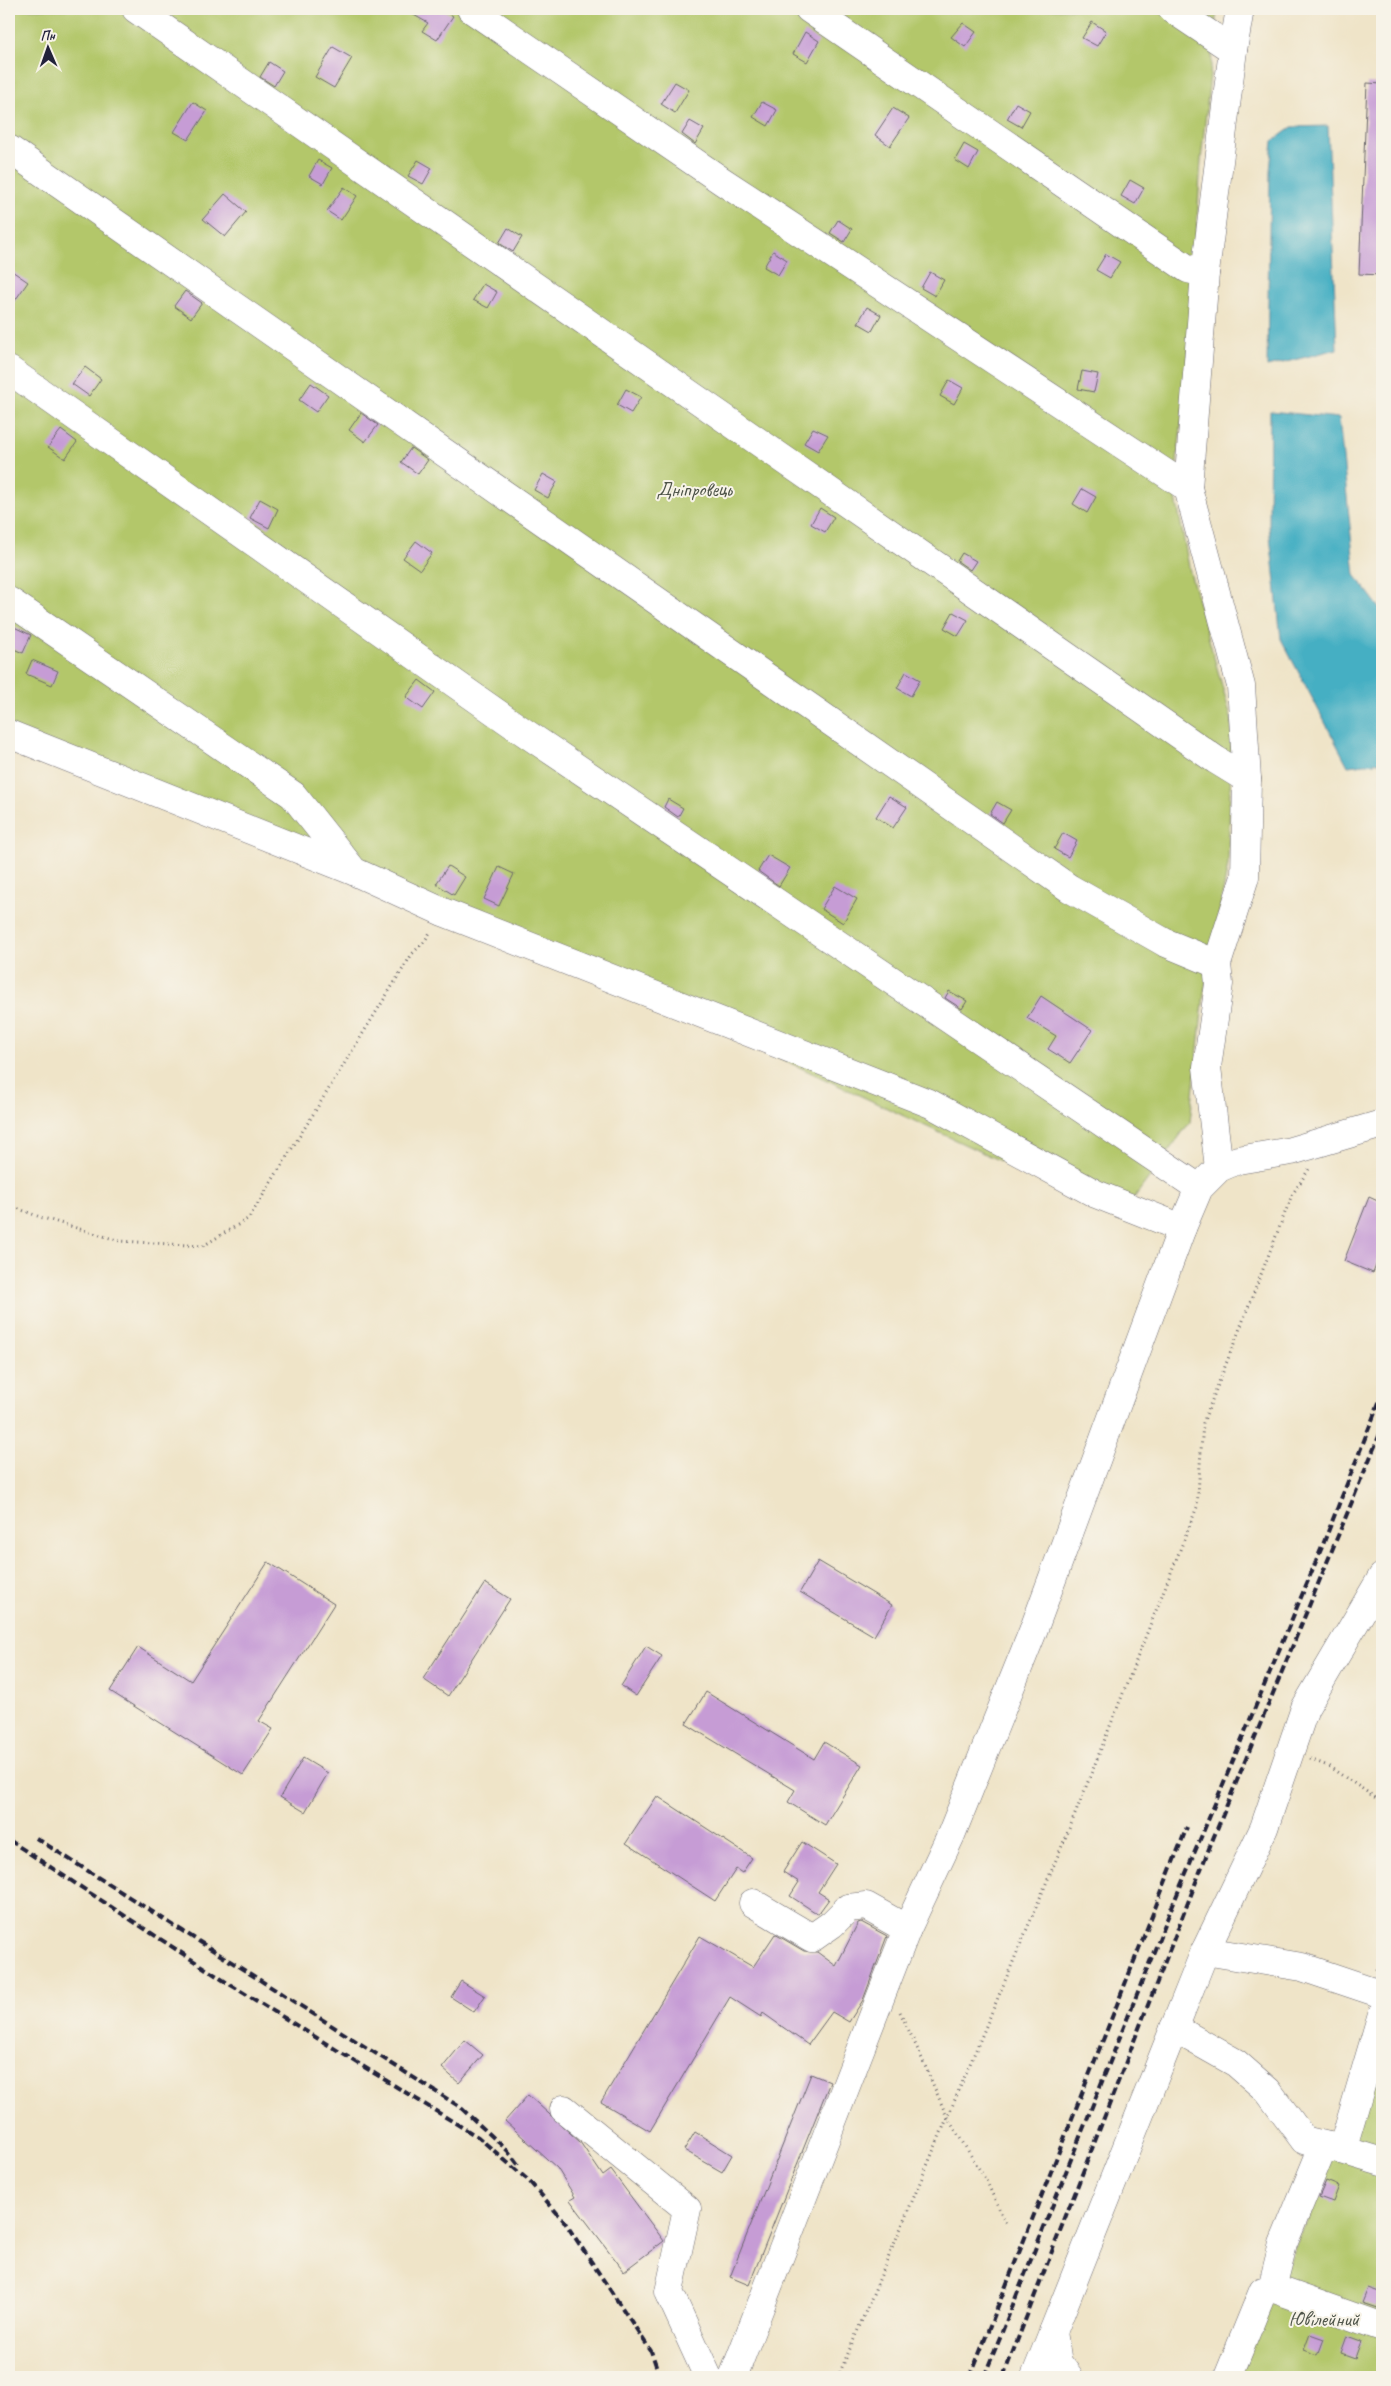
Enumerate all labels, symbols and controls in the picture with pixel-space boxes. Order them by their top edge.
north arrow [22,22,72,72]
text: Пн [40,27,56,44]
park label: Дніпровець [656,477,733,502]
park label: Ювілейний [1289,2307,1361,2332]

